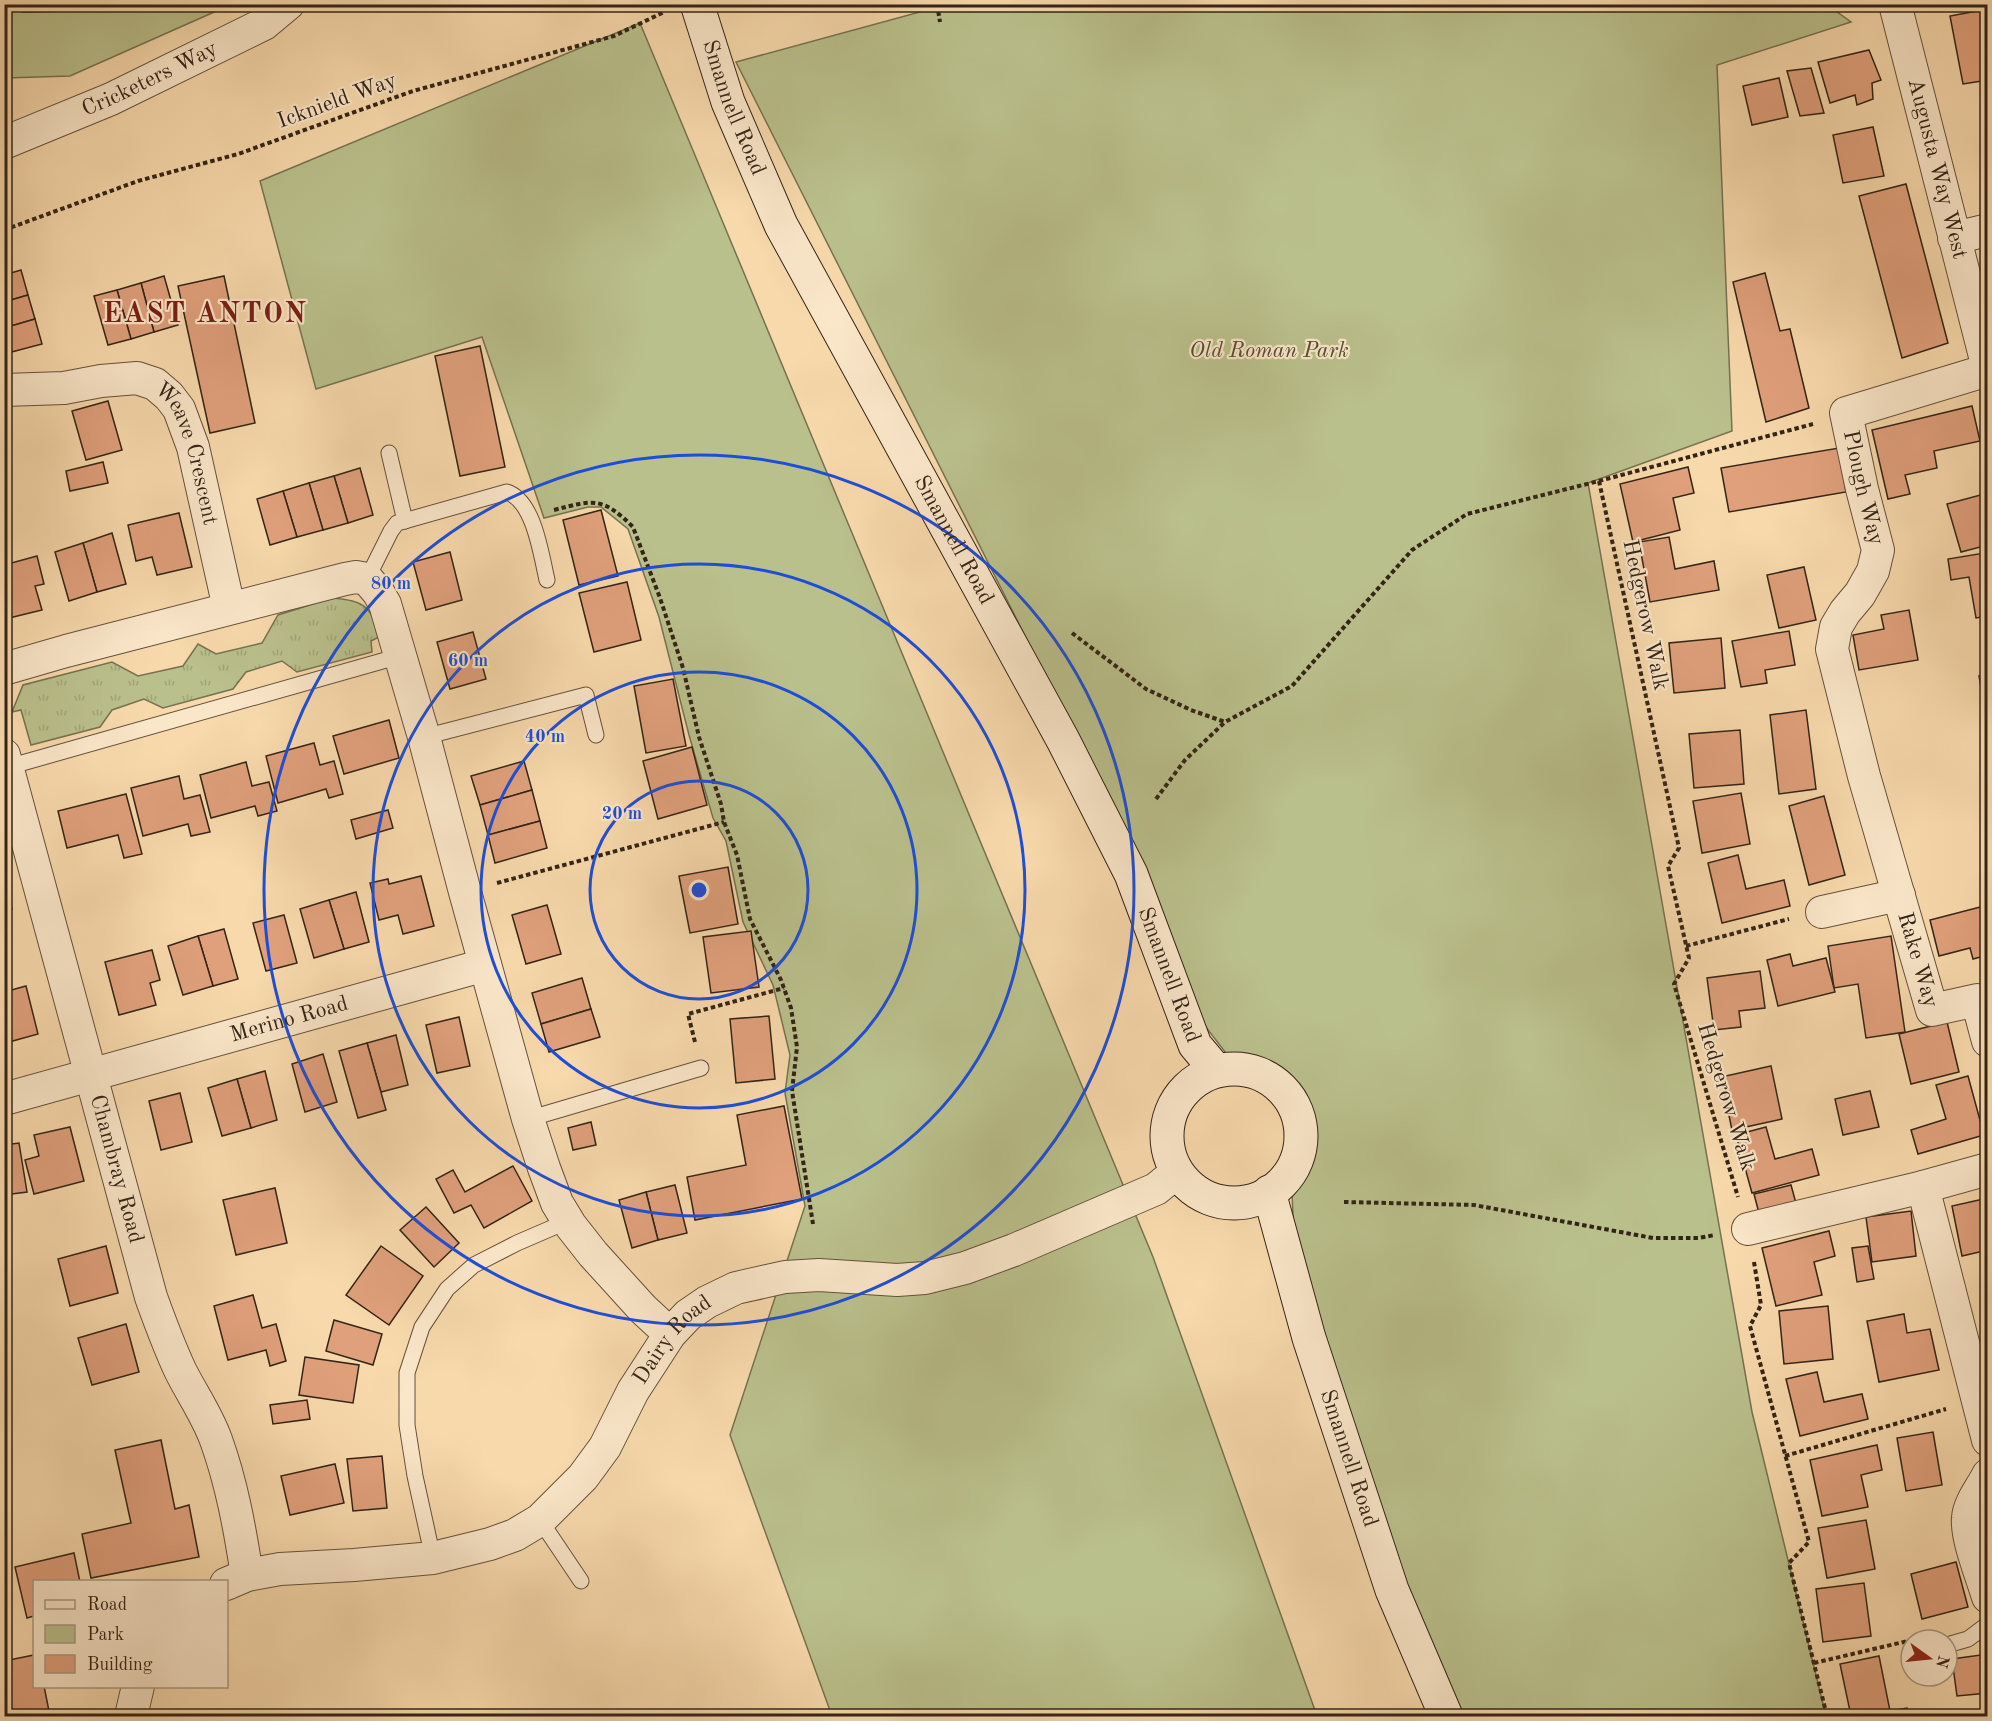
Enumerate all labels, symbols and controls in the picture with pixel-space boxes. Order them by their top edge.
street label: Cricketers Way [79,37,221,121]
street label: Smannell Road [698,37,769,179]
street label: Icknield Way [274,69,400,133]
street label: Augusta Way West [1903,76,1971,261]
district label: EAST ANTON [103,301,307,329]
park label: Old Roman Park [1189,340,1349,362]
street label: Weave Crescent [151,378,221,527]
street label: Plough Way [1839,428,1887,548]
street label: Smannell Road [910,472,998,608]
street label: Hedgerow Walk [1618,538,1672,692]
text: 80 m [371,575,411,593]
text: 60 m [448,652,488,670]
text: 40 m [525,728,565,746]
text: 20 m [602,805,642,823]
centre of rings [689,880,709,900]
street label: Smannell Road [1133,904,1204,1046]
street label: Rake Way [1893,910,1942,1011]
street label: Merino Road [228,993,351,1046]
street label: Hedgerow Walk [1693,1020,1759,1174]
street label: Chambray Road [86,1092,147,1246]
street label: Dairy Road [629,1291,716,1388]
street label: Smannell Road [1316,1387,1381,1530]
legend [33,1580,228,1688]
text: Road [87,1596,127,1614]
text: Park [87,1626,124,1644]
north arrow [1899,1628,1959,1688]
text: N [1932,1653,1951,1670]
text: Building [87,1656,153,1674]

